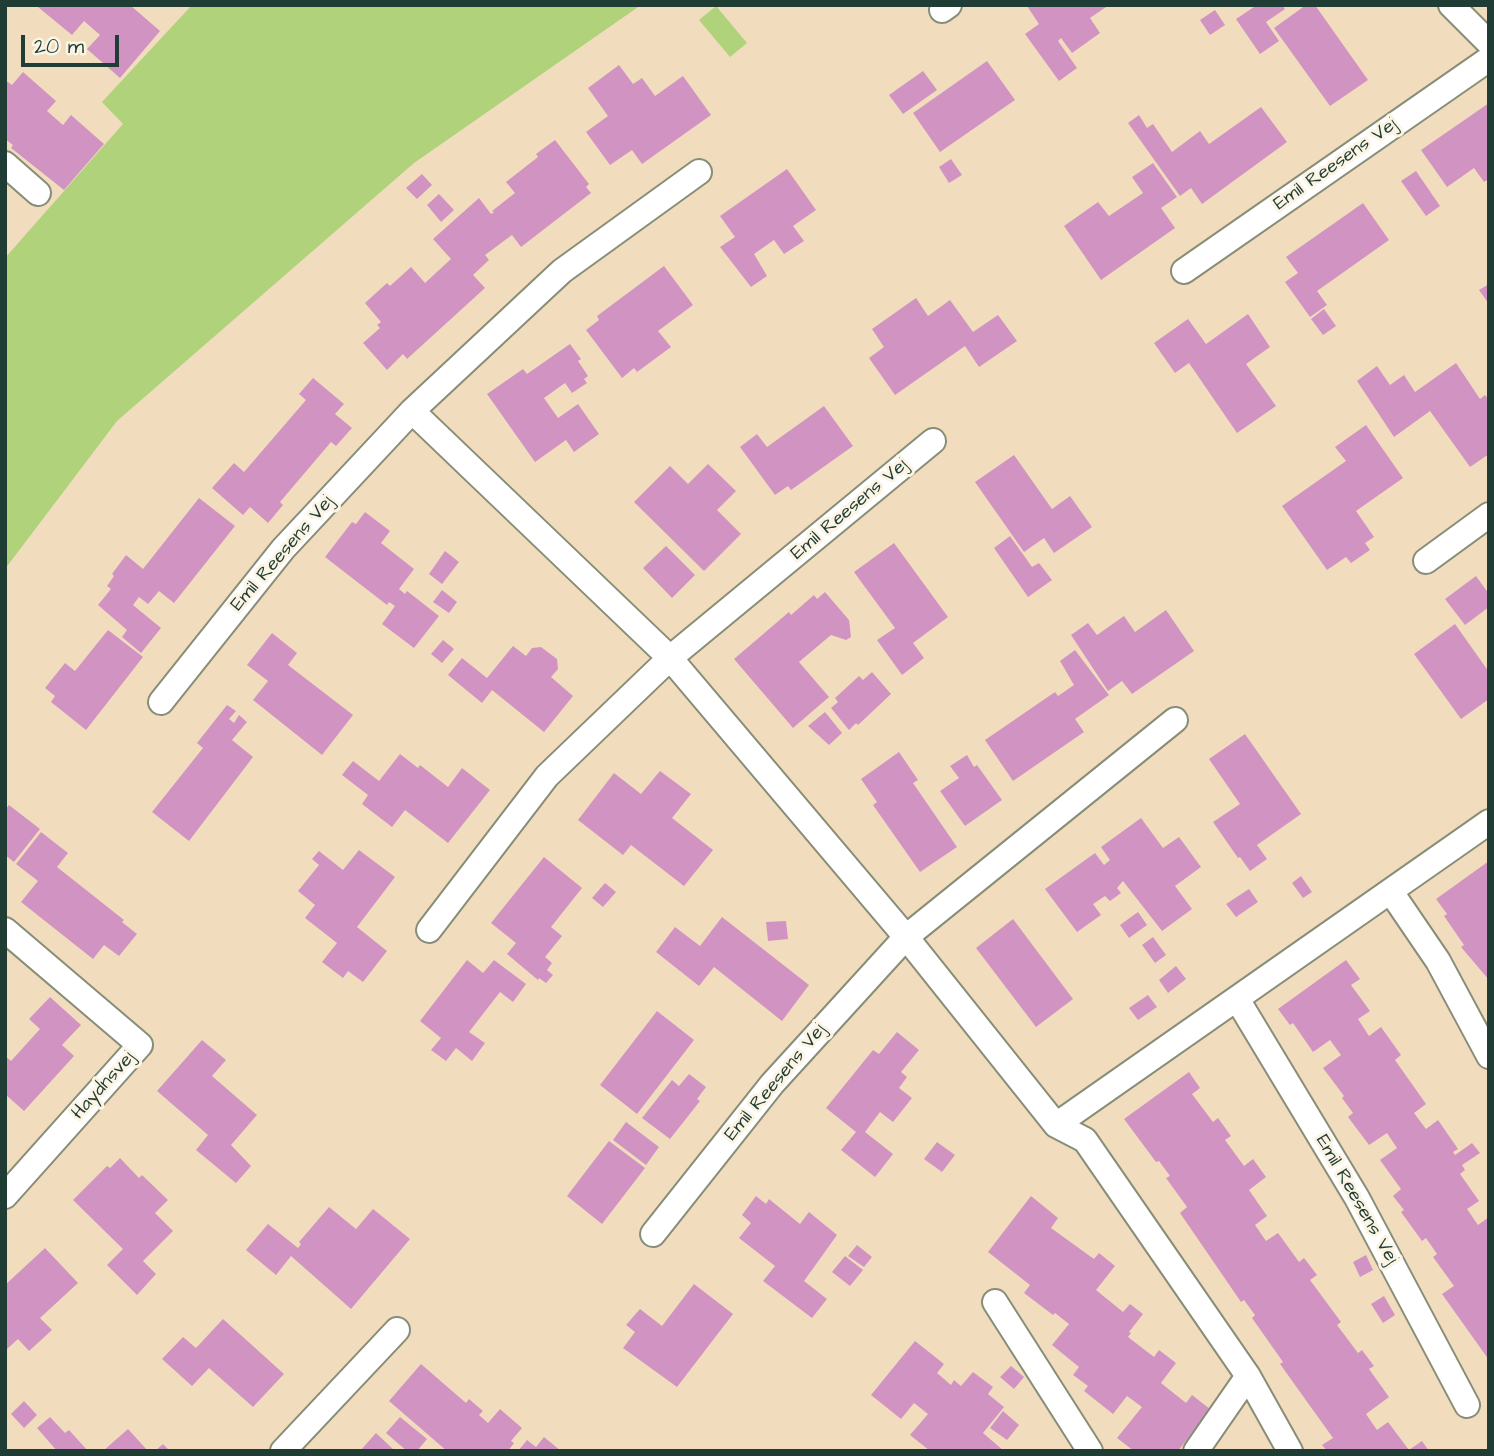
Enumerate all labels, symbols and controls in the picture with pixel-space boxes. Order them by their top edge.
scale bar [24,21,122,65]
text: 20 m [34,32,84,61]
street label: Emil Reesens Vej [1270,114,1402,216]
street label: Emil Reesens Vej [787,454,913,566]
street label: Emil Reesens Vej [227,492,339,616]
street label: Emil Reesens Vej [720,1020,832,1146]
street label: Haydnsvej [67,1047,141,1125]
street label: Emil Reesens Vej [1310,1131,1402,1269]

